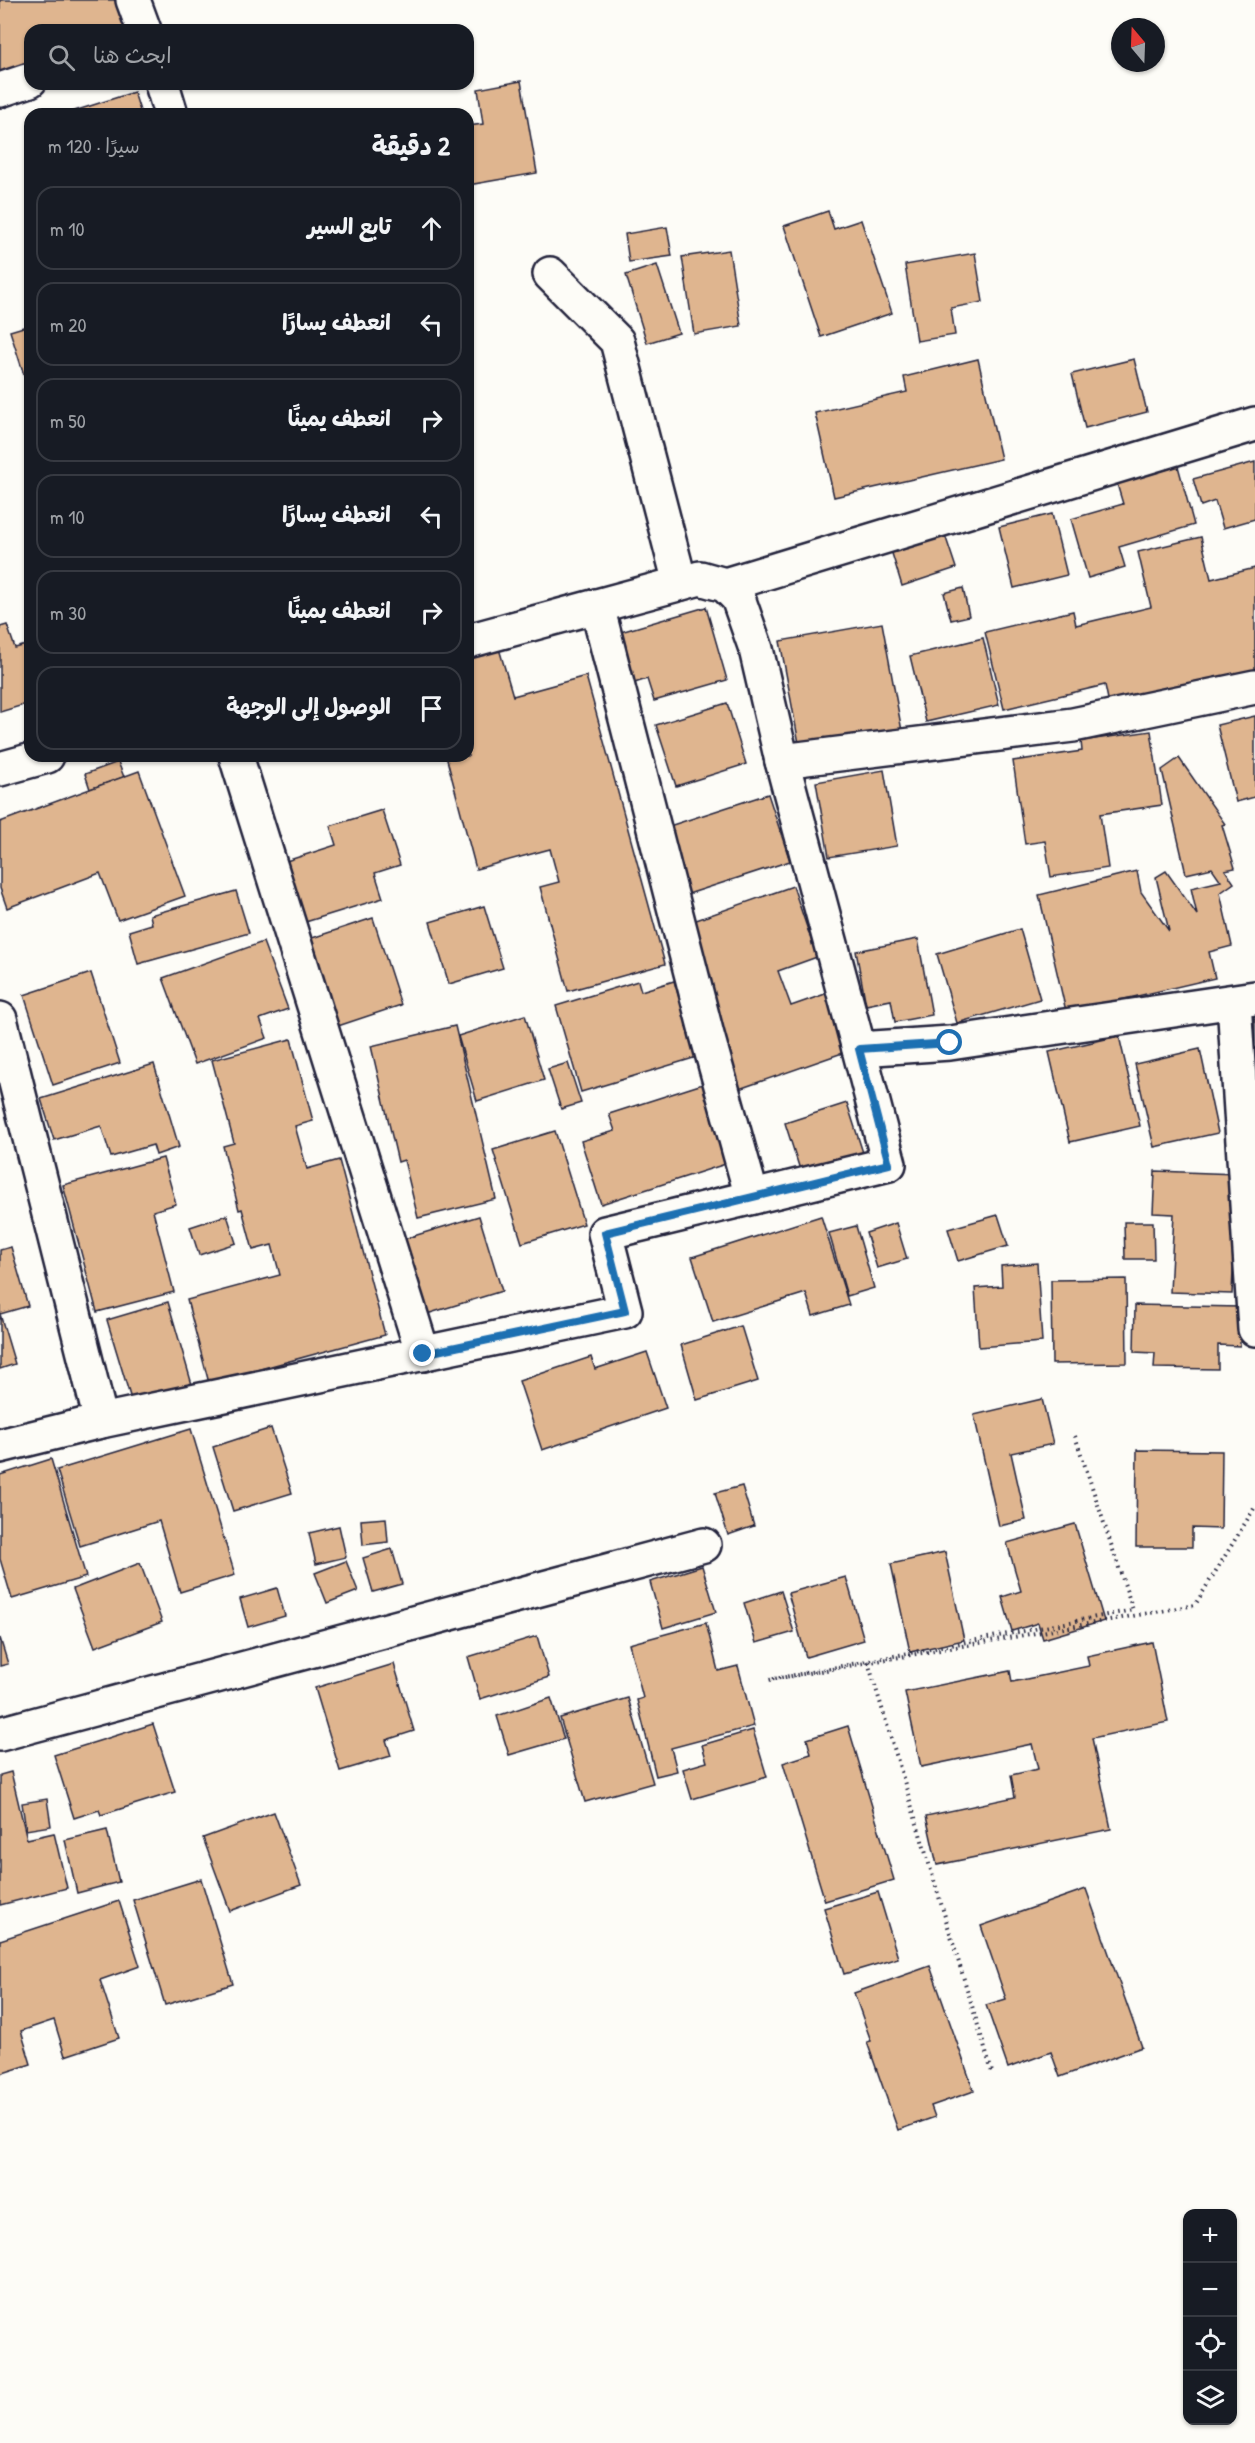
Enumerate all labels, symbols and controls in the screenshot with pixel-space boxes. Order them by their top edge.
north arrow [1111,18,1165,72]
search box [24,24,474,90]
text: ابحث هنا [93,40,172,70]
icon: search [45,41,78,74]
text: 2 دقيقة [372,128,450,163]
text: سيرًا · 120 m [48,132,140,159]
text: تابع السير [308,211,391,241]
icon: ahead [415,212,448,245]
text: 10 m [50,215,84,242]
text: انعطف يسارًا [282,307,391,337]
icon: left [415,308,448,341]
text: 20 m [50,311,87,338]
text: انعطف يمينًا [288,403,391,433]
icon: right [415,404,448,437]
text: 50 m [50,407,86,434]
text: انعطف يسارًا [282,499,391,529]
icon: left [415,500,448,533]
text: 10 m [50,503,84,530]
text: انعطف يمينًا [288,595,391,625]
icon: right [415,596,448,629]
text: 30 m [50,599,86,626]
text: الوصول إلى الوجهة [226,691,391,721]
icon: arrive [415,692,448,725]
route start [936,1029,962,1055]
route end [409,1340,435,1366]
map controls [1183,2209,1237,2425]
button: + [1183,2209,1237,2263]
button: − [1183,2263,1237,2317]
button: locate [1183,2317,1237,2371]
button: layers [1183,2371,1237,2425]

